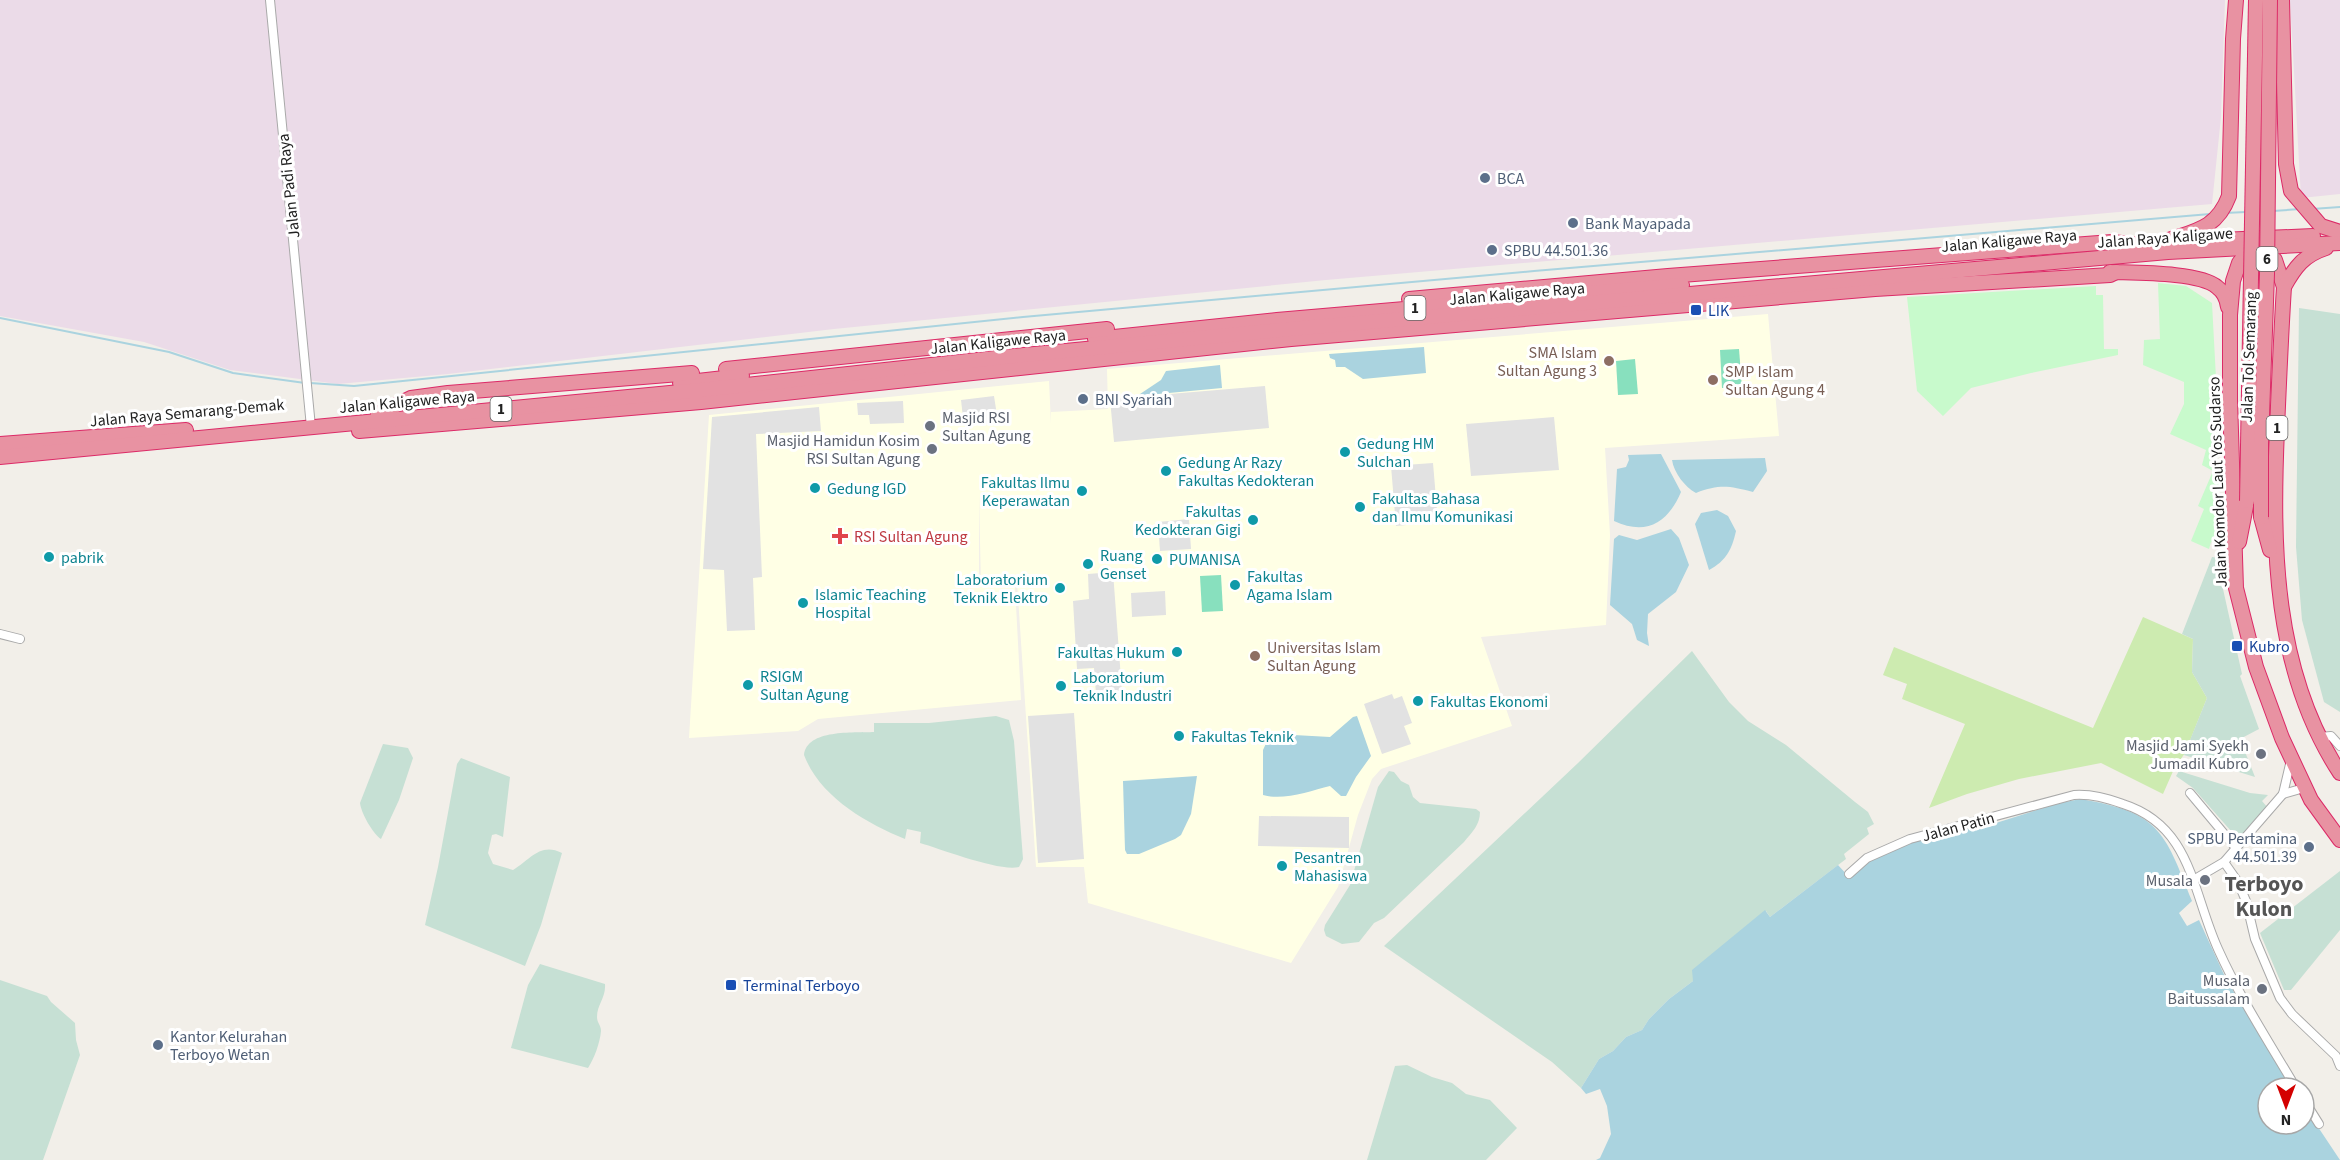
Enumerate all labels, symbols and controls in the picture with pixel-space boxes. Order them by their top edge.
street label: Jalan Padi Raya [273,133,305,239]
place label: BCA [1497,168,1525,190]
marker: BCA [1478,171,1492,185]
place label: Bank Mayapada [1585,213,1691,235]
marker: Bank Mayapada [1566,216,1580,230]
street label: Jalan Raya Kaligawe [2096,222,2234,254]
street label: Jalan Kaligawe Raya [1940,224,2078,258]
place label: SPBU 44.501.36 [1504,240,1608,262]
marker: SPBU 44.501.36 [1485,243,1499,257]
road number: 6 [2256,247,2278,271]
street label: Jalan Kaligawe Raya [1448,277,1586,311]
street label: Jalan Tol Semarang [2236,291,2262,423]
road number: 1 [1404,296,1426,320]
place label: LIK [1708,300,1730,322]
marker: LIK [1689,303,1703,317]
street label: Jalan Kaligawe Raya [929,324,1067,360]
place label: SMA Islam Sultan Agung 3 [1497,342,1597,382]
marker: SMA Islam Sultan Agung 3 [1602,354,1616,368]
place label: SMP Islam Sultan Agung 4 [1725,361,1825,401]
marker: SMP Islam Sultan Agung 4 [1706,373,1720,387]
street label: Jalan Komdor Laut Yos Sudarso [2203,376,2233,588]
street label: Jalan Kaligawe Raya [338,385,476,419]
place label: BNI Syariah [1095,389,1172,411]
marker: BNI Syariah [1076,392,1090,406]
street label: Jalan Raya Semarang-Demak [89,394,285,432]
road number: 1 [490,397,512,421]
place label: Masjid RSI Sultan Agung [942,407,1031,447]
road number: 1 [2266,416,2288,440]
marker: Masjid RSI Sultan Agung [923,419,937,433]
place label: Masjid Hamidun Kosim RSI Sultan Agung [767,430,920,470]
place label: Gedung HM Sulchan [1357,433,1434,473]
marker: Masjid Hamidun Kosim RSI Sultan Agung [925,442,939,456]
marker: Gedung HM Sulchan [1338,445,1352,459]
place label: Gedung Ar Razy Fakultas Kedokteran [1178,452,1314,492]
marker: Gedung Ar Razy Fakultas Kedokteran [1159,464,1173,478]
place label: Fakultas Ilmu Keperawatan [981,472,1070,512]
place label: Gedung IGD [827,478,906,500]
marker: Gedung IGD [808,481,822,495]
marker: Fakultas Ilmu Keperawatan [1075,484,1089,498]
place label: Fakultas Bahasa dan Ilmu Komunikasi [1372,488,1513,528]
marker: Fakultas Bahasa dan Ilmu Komunikasi [1353,500,1367,514]
place label: Fakultas Kedokteran Gigi [1135,501,1241,541]
marker: Fakultas Kedokteran Gigi [1246,513,1260,527]
place label: RSI Sultan Agung [854,526,968,548]
marker: RSI Sultan Agung [831,527,849,545]
place label: Ruang Genset [1100,545,1147,585]
place label: pabrik [61,547,104,569]
place label: PUMANISA [1169,549,1241,571]
marker: pabrik [42,550,56,564]
marker: PUMANISA [1150,552,1164,566]
marker: Ruang Genset [1081,557,1095,571]
place label: Fakultas Agama Islam [1247,566,1332,606]
place label: Laboratorium Teknik Elektro [953,569,1048,609]
marker: Fakultas Agama Islam [1228,578,1242,592]
marker: Laboratorium Teknik Elektro [1053,581,1067,595]
place label: Islamic Teaching Hospital [815,584,926,624]
marker: Islamic Teaching Hospital [796,596,810,610]
place label: Kubro [2249,636,2290,658]
place label: Universitas Islam Sultan Agung [1267,637,1381,677]
marker: Kubro [2230,639,2244,653]
place label: Fakultas Hukum [1057,642,1165,664]
marker: Fakultas Hukum [1170,645,1184,659]
marker: Universitas Islam Sultan Agung [1248,649,1262,663]
place label: RSIGM Sultan Agung [760,666,849,706]
place label: Laboratorium Teknik Industri [1073,667,1172,707]
marker: RSIGM Sultan Agung [741,678,755,692]
marker: Laboratorium Teknik Industri [1054,679,1068,693]
place label: Fakultas Ekonomi [1430,691,1548,713]
marker: Fakultas Ekonomi [1411,694,1425,708]
place label: Fakultas Teknik [1191,726,1294,748]
marker: Fakultas Teknik [1172,729,1186,743]
place label: Masjid Jami Syekh Jumadil Kubro [2126,735,2249,775]
marker: Masjid Jami Syekh Jumadil Kubro [2254,747,2268,761]
street label: Jalan Patin [1920,807,1997,847]
place label: SPBU Pertamina 44.501.39 [2187,828,2297,868]
marker: SPBU Pertamina 44.501.39 [2302,840,2316,854]
place label: Pesantren Mahasiswa [1294,847,1367,887]
marker: Pesantren Mahasiswa [1275,859,1289,873]
district label: Terboyo Kulon [2225,868,2303,925]
place label: Musala [2146,870,2193,892]
marker: Musala [2198,873,2212,887]
place label: Musala Baitussalam [2168,970,2250,1010]
place label: Terminal Terboyo [743,975,860,997]
marker: Terminal Terboyo [724,978,738,992]
marker: Musala Baitussalam [2255,982,2269,996]
place label: Kantor Kelurahan Terboyo Wetan [170,1026,287,1066]
marker: Kantor Kelurahan Terboyo Wetan [151,1038,165,1052]
north arrow [2256,1076,2316,1136]
text: N [2281,1109,2291,1131]

